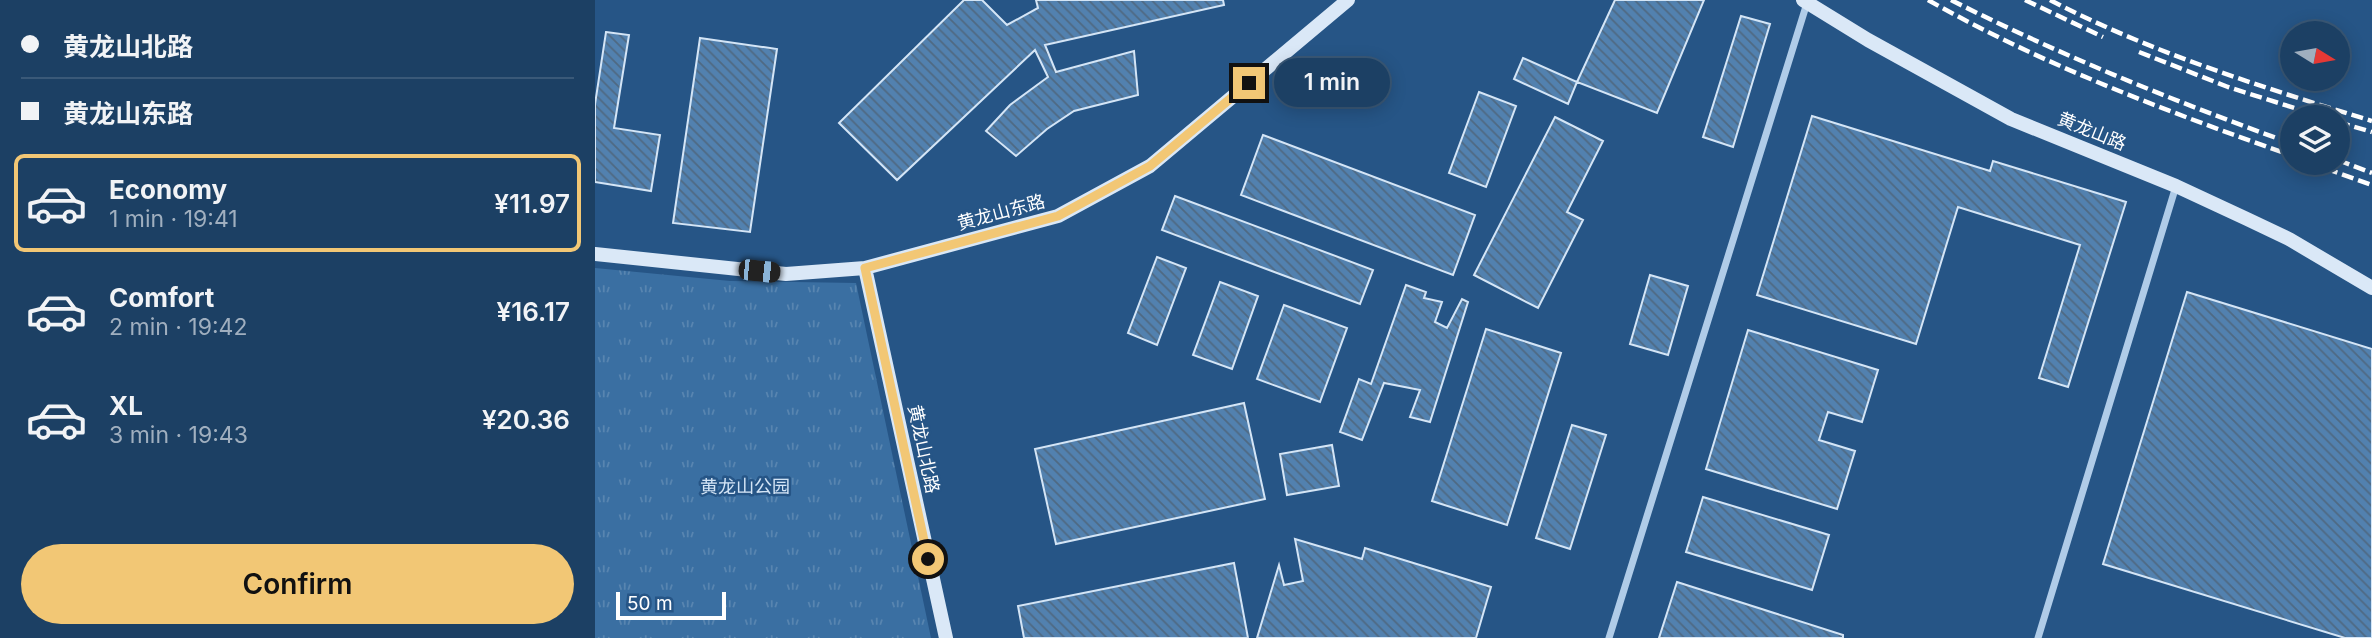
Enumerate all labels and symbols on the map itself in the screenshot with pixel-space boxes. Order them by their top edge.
north arrow [2280,21,2350,91]
callout: 1 min [1273,58,1389,108]
route end [1233,67,1265,99]
street label: 黄龙山路 [2055,108,2129,154]
street label: 黄龙山东路 [955,190,1047,234]
car [738,258,781,284]
street label: 黄龙山北路 [904,403,944,495]
park label: 黄龙山公园 [700,476,790,497]
route start [912,543,944,575]
scale bar [616,589,726,621]

